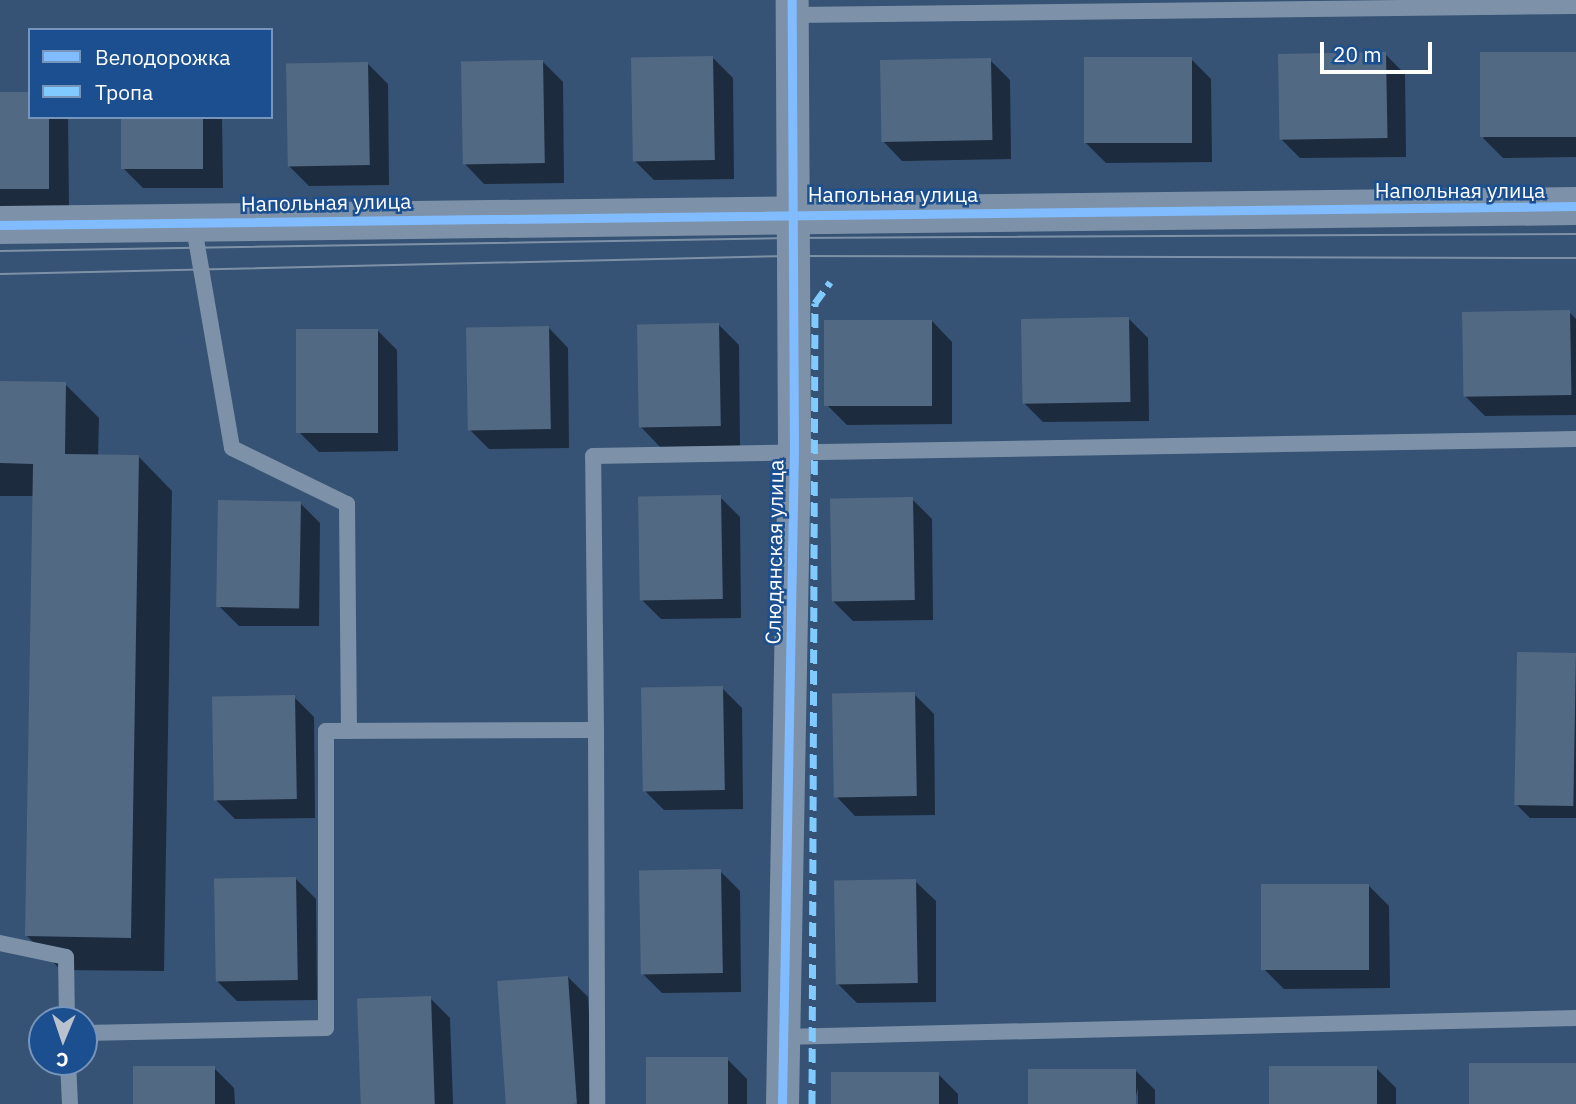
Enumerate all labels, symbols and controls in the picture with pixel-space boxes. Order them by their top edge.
legend [28,28,273,119]
scale bar [1324,28,1436,72]
text: 20 m [1333,40,1382,68]
text: Велодорожка [95,43,230,71]
text: Тропа [95,78,153,106]
street label: Напольная улица [1375,177,1545,203]
street label: Напольная улица [808,181,978,207]
street label: Напольная улица [241,188,411,216]
street label: Слюдянская улица [760,459,788,645]
north arrow [28,1006,98,1076]
text: С [56,1048,69,1072]

